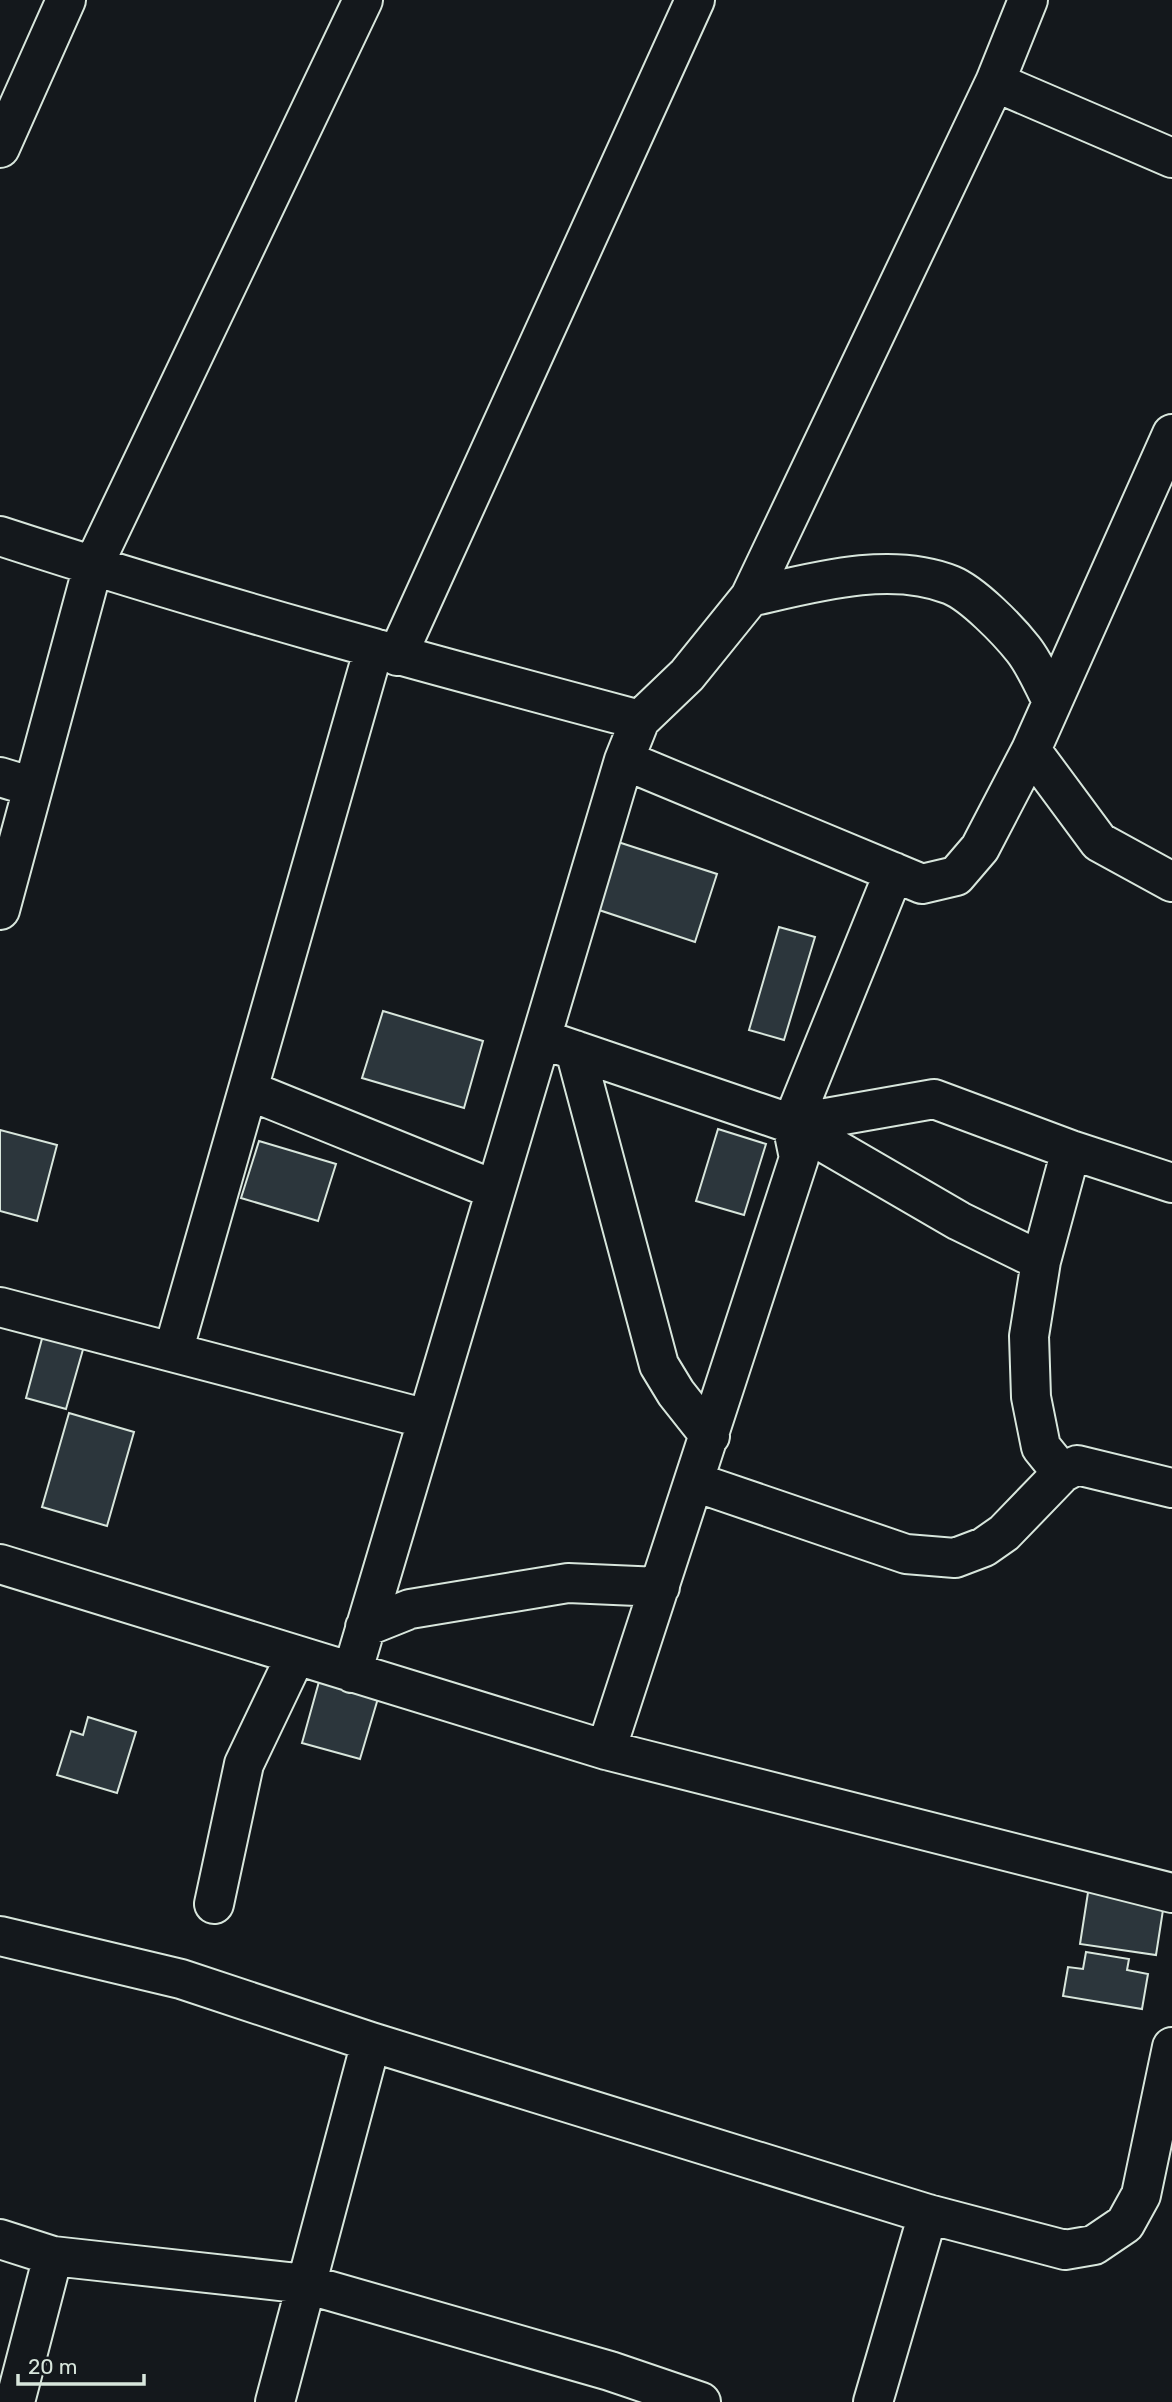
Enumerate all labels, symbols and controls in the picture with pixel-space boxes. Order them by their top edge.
scale bar [18,2342,144,2386]
text: 20 m [28,2354,77,2379]

